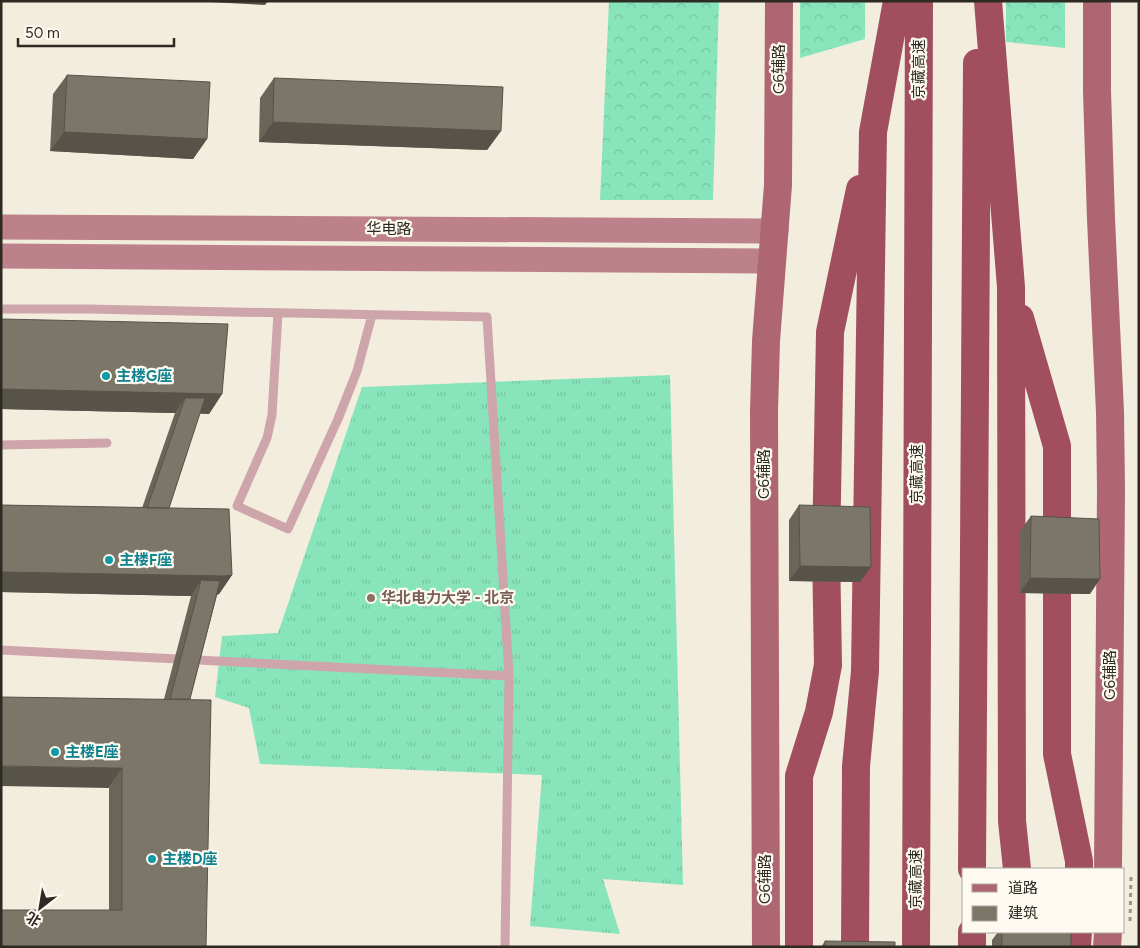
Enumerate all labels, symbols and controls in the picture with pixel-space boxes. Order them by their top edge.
scale bar [18,15,174,47]
text: 50 m [25,24,60,42]
street label: 京藏高速 [910,39,928,99]
street label: G6辅路 [770,44,788,94]
street label: 华电路 [366,220,412,238]
place label: 主楼G座 [116,367,172,385]
marker: 主楼G座 [100,370,112,382]
street label: 京藏高速 [908,444,926,504]
street label: G6辅路 [755,449,773,499]
place label: 主楼F座 [119,551,172,569]
marker: 主楼F座 [103,554,115,566]
place label: 华北电力大学 - 北京 [381,589,514,607]
marker: 华北电力大学 - 北京 [365,592,377,604]
street label: G6辅路 [1101,650,1119,700]
place label: 主楼E座 [65,743,119,761]
marker: 主楼E座 [49,746,61,758]
street label: 京藏高速 [907,849,925,909]
place label: 主楼D座 [162,850,218,868]
marker: 主楼D座 [146,853,158,865]
street label: G6辅路 [756,854,774,904]
legend [962,868,1125,933]
text: 道路 [1008,879,1038,897]
north arrow [15,883,65,933]
text: 建筑 [1008,904,1038,922]
text: 北 [23,908,44,930]

